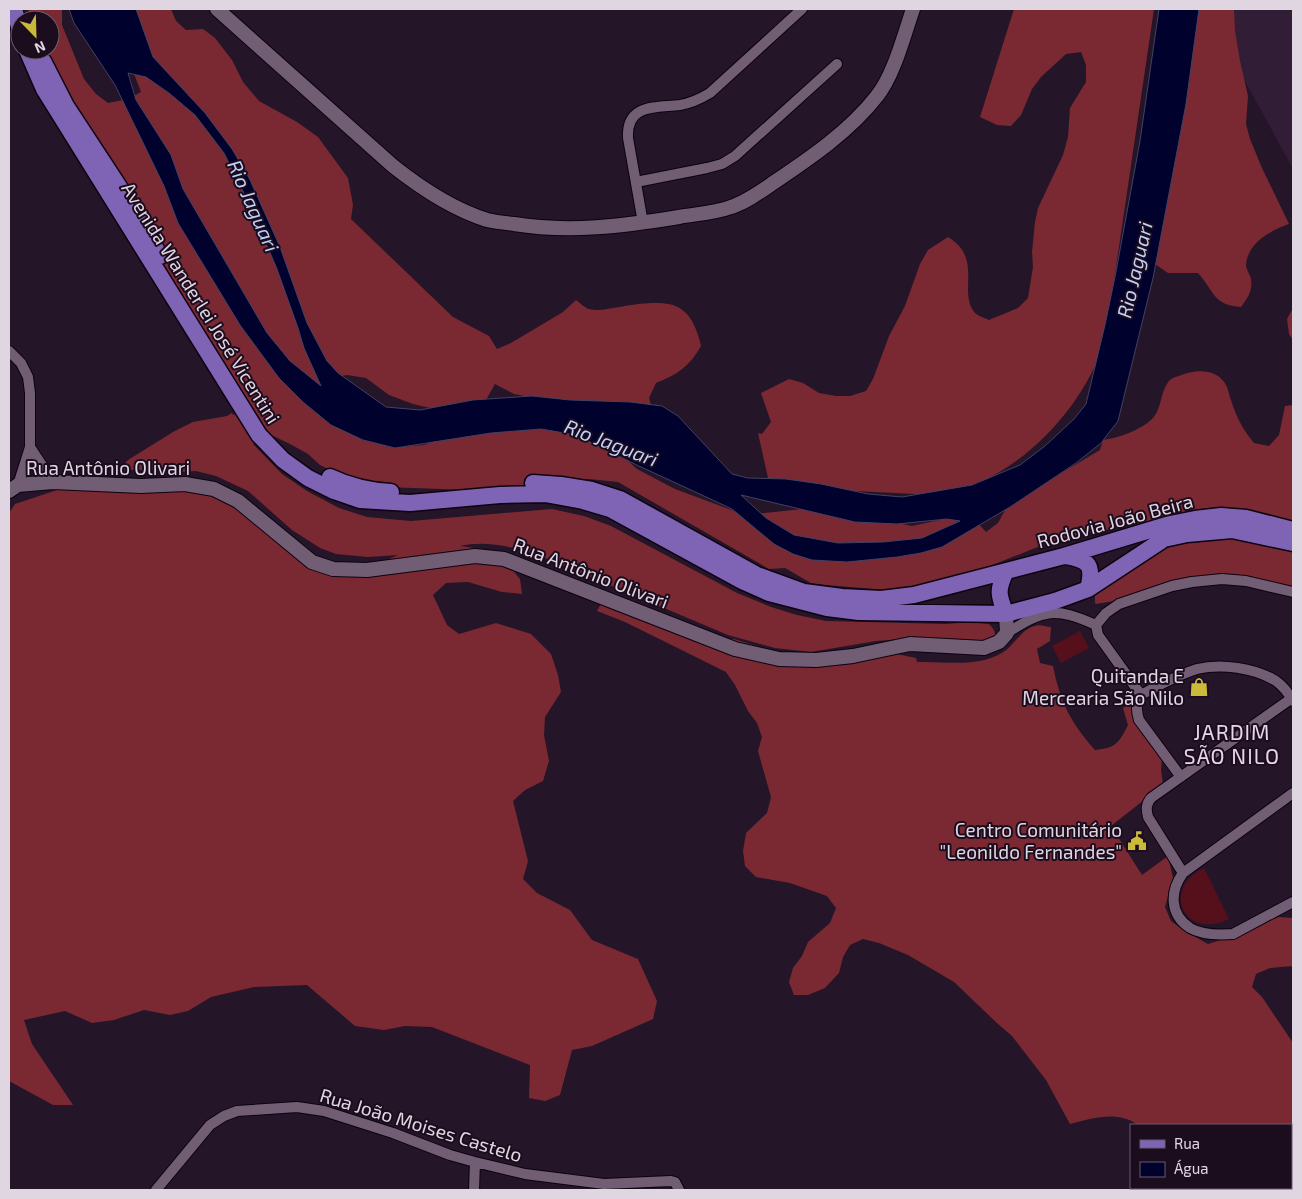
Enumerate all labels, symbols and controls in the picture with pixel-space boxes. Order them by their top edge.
north arrow [10,10,60,60]
text: N [32,38,48,57]
water label: Rio Jaguari [223,156,285,255]
street label: Avenida Wanderlei José Vicentini [117,178,285,428]
water label: Rio Jaguari [1111,219,1157,320]
water label: Rio Jaguari [561,413,662,471]
street label: Rua Antônio Olivari [26,456,190,479]
street label: Rodovia João Beira [1034,489,1195,552]
street label: Rua Antônio Olivari [510,532,672,613]
place label: Quitanda E Mercearia São Nilo [1022,664,1184,709]
shop icon: Quitanda E Mercearia São Nilo [1188,676,1210,698]
district label: JARDIM SÃO NILO [1184,719,1280,768]
place label: Centro Comunitário "Leonildo Fernandes" [940,818,1122,863]
public building icon: Centro Comunitário "Leonildo Fernandes" [1126,830,1148,852]
street label: Rua João Moises Castelo [317,1083,525,1166]
legend [1130,1124,1292,1189]
text: Rua [1174,1134,1200,1152]
text: Água [1174,1159,1209,1177]

